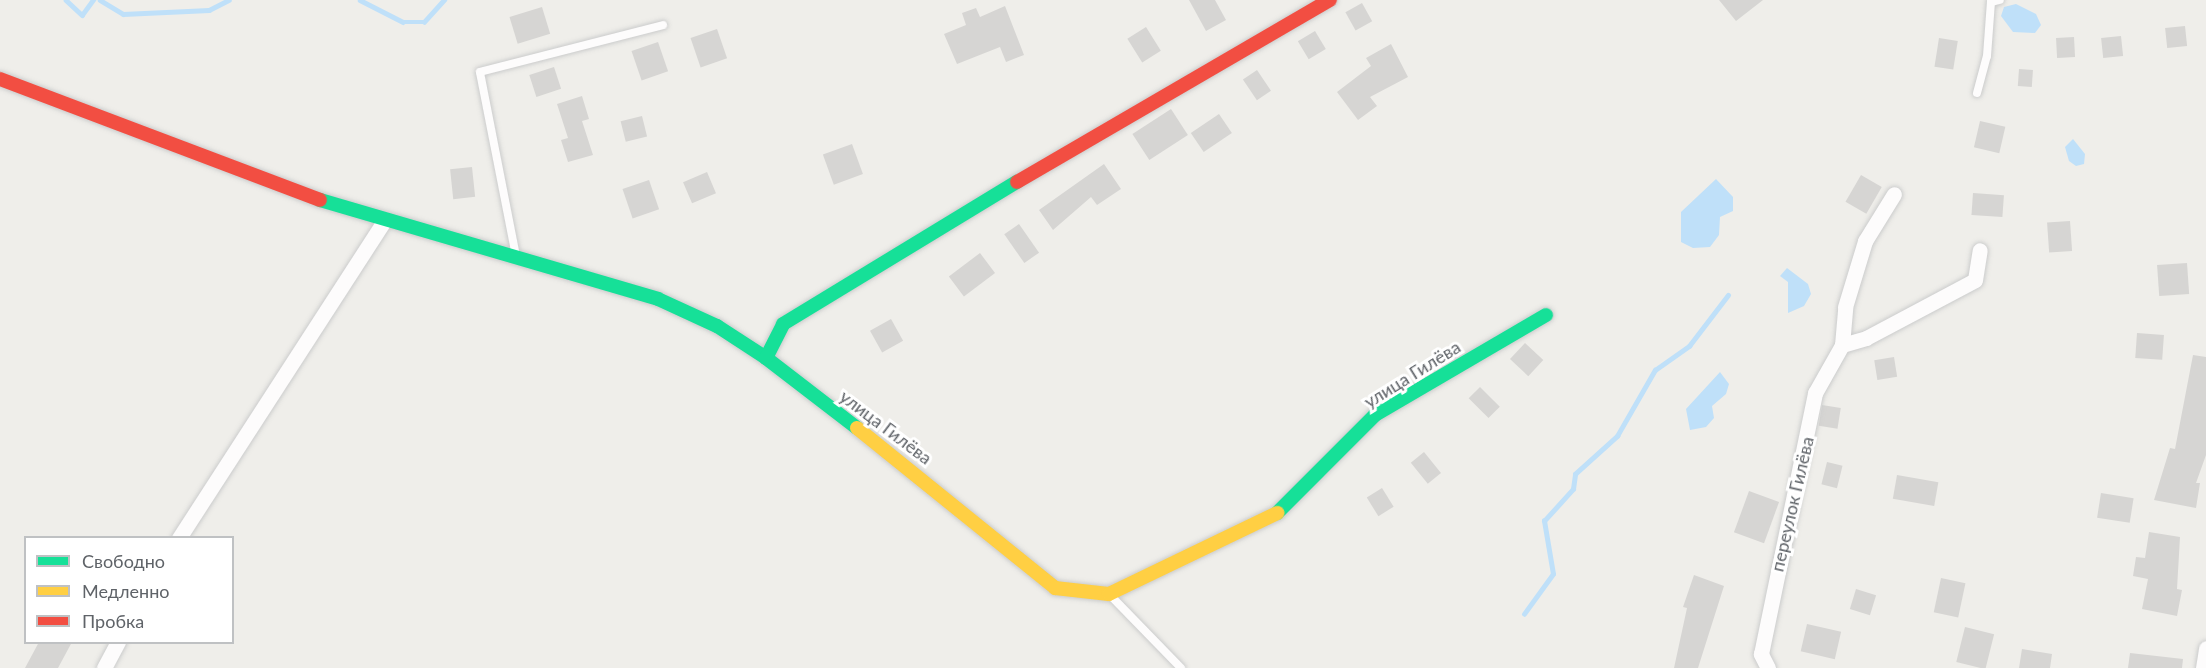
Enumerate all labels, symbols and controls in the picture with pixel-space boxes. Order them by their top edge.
street label: улица Гилёва [1360,336,1464,412]
street label: улица Гилёва [836,385,936,469]
street label: переулок Гилёва [1766,434,1818,574]
legend [24,536,234,644]
text: Свободно [82,550,165,572]
text: Медленно [82,580,170,602]
text: Пробка [82,610,144,632]

